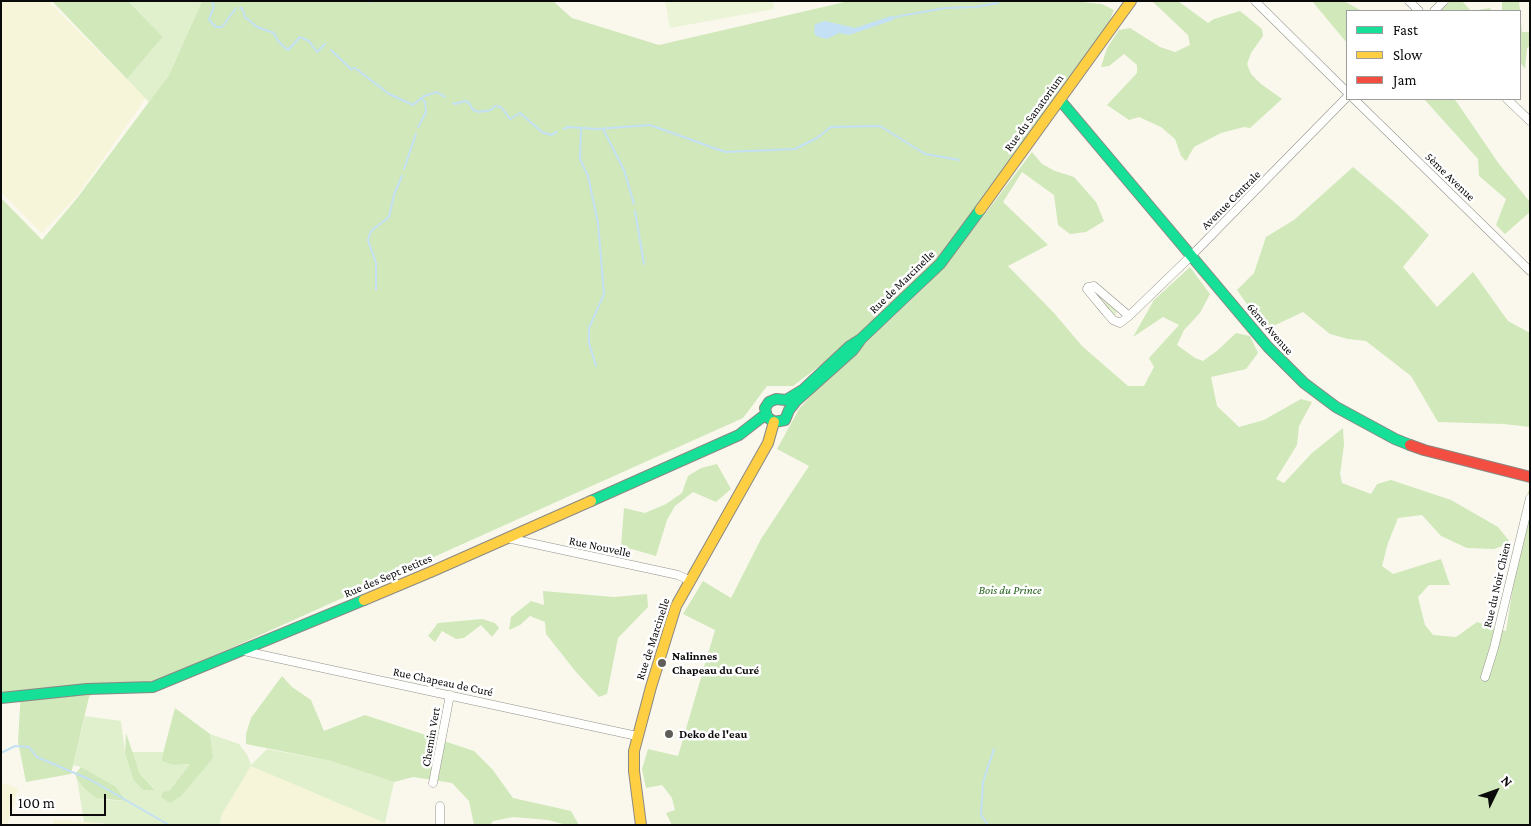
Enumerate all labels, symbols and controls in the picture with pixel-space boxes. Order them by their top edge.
legend [1346,10,1521,100]
text: Fast [1393,22,1418,38]
text: Slow [1393,47,1422,63]
street label: Rue du Sanatorium [1001,72,1067,154]
text: Jam [1393,72,1416,88]
street label: 5ème Avenue [1422,150,1478,204]
street label: Avenue Centrale [1198,167,1264,233]
street label: Rue de Marcinelle [866,247,938,317]
street label: 6ème Avenue [1244,300,1296,358]
street label: Rue Nouvelle [568,533,632,561]
street label: Rue du Noir Chien [1480,541,1514,629]
street label: Rue des Sept Petites [342,551,434,601]
park label: Bois du Prince [978,583,1042,597]
street label: Rue de Marcinelle [633,596,673,682]
place label: Nalinnes Chapeau du Curé [672,649,759,677]
marker: Nalinnes Chapeau du Curé [656,657,668,669]
street label: Rue Chapeau de Curé [392,664,494,700]
street label: Chemin Vert [419,706,443,768]
place label: Deko de l'eau [679,727,747,741]
marker: Deko de l'eau [663,728,675,740]
north arrow [1471,766,1521,816]
text: N [1498,772,1516,790]
scale bar [12,784,109,816]
text: 100 m [18,795,55,811]

